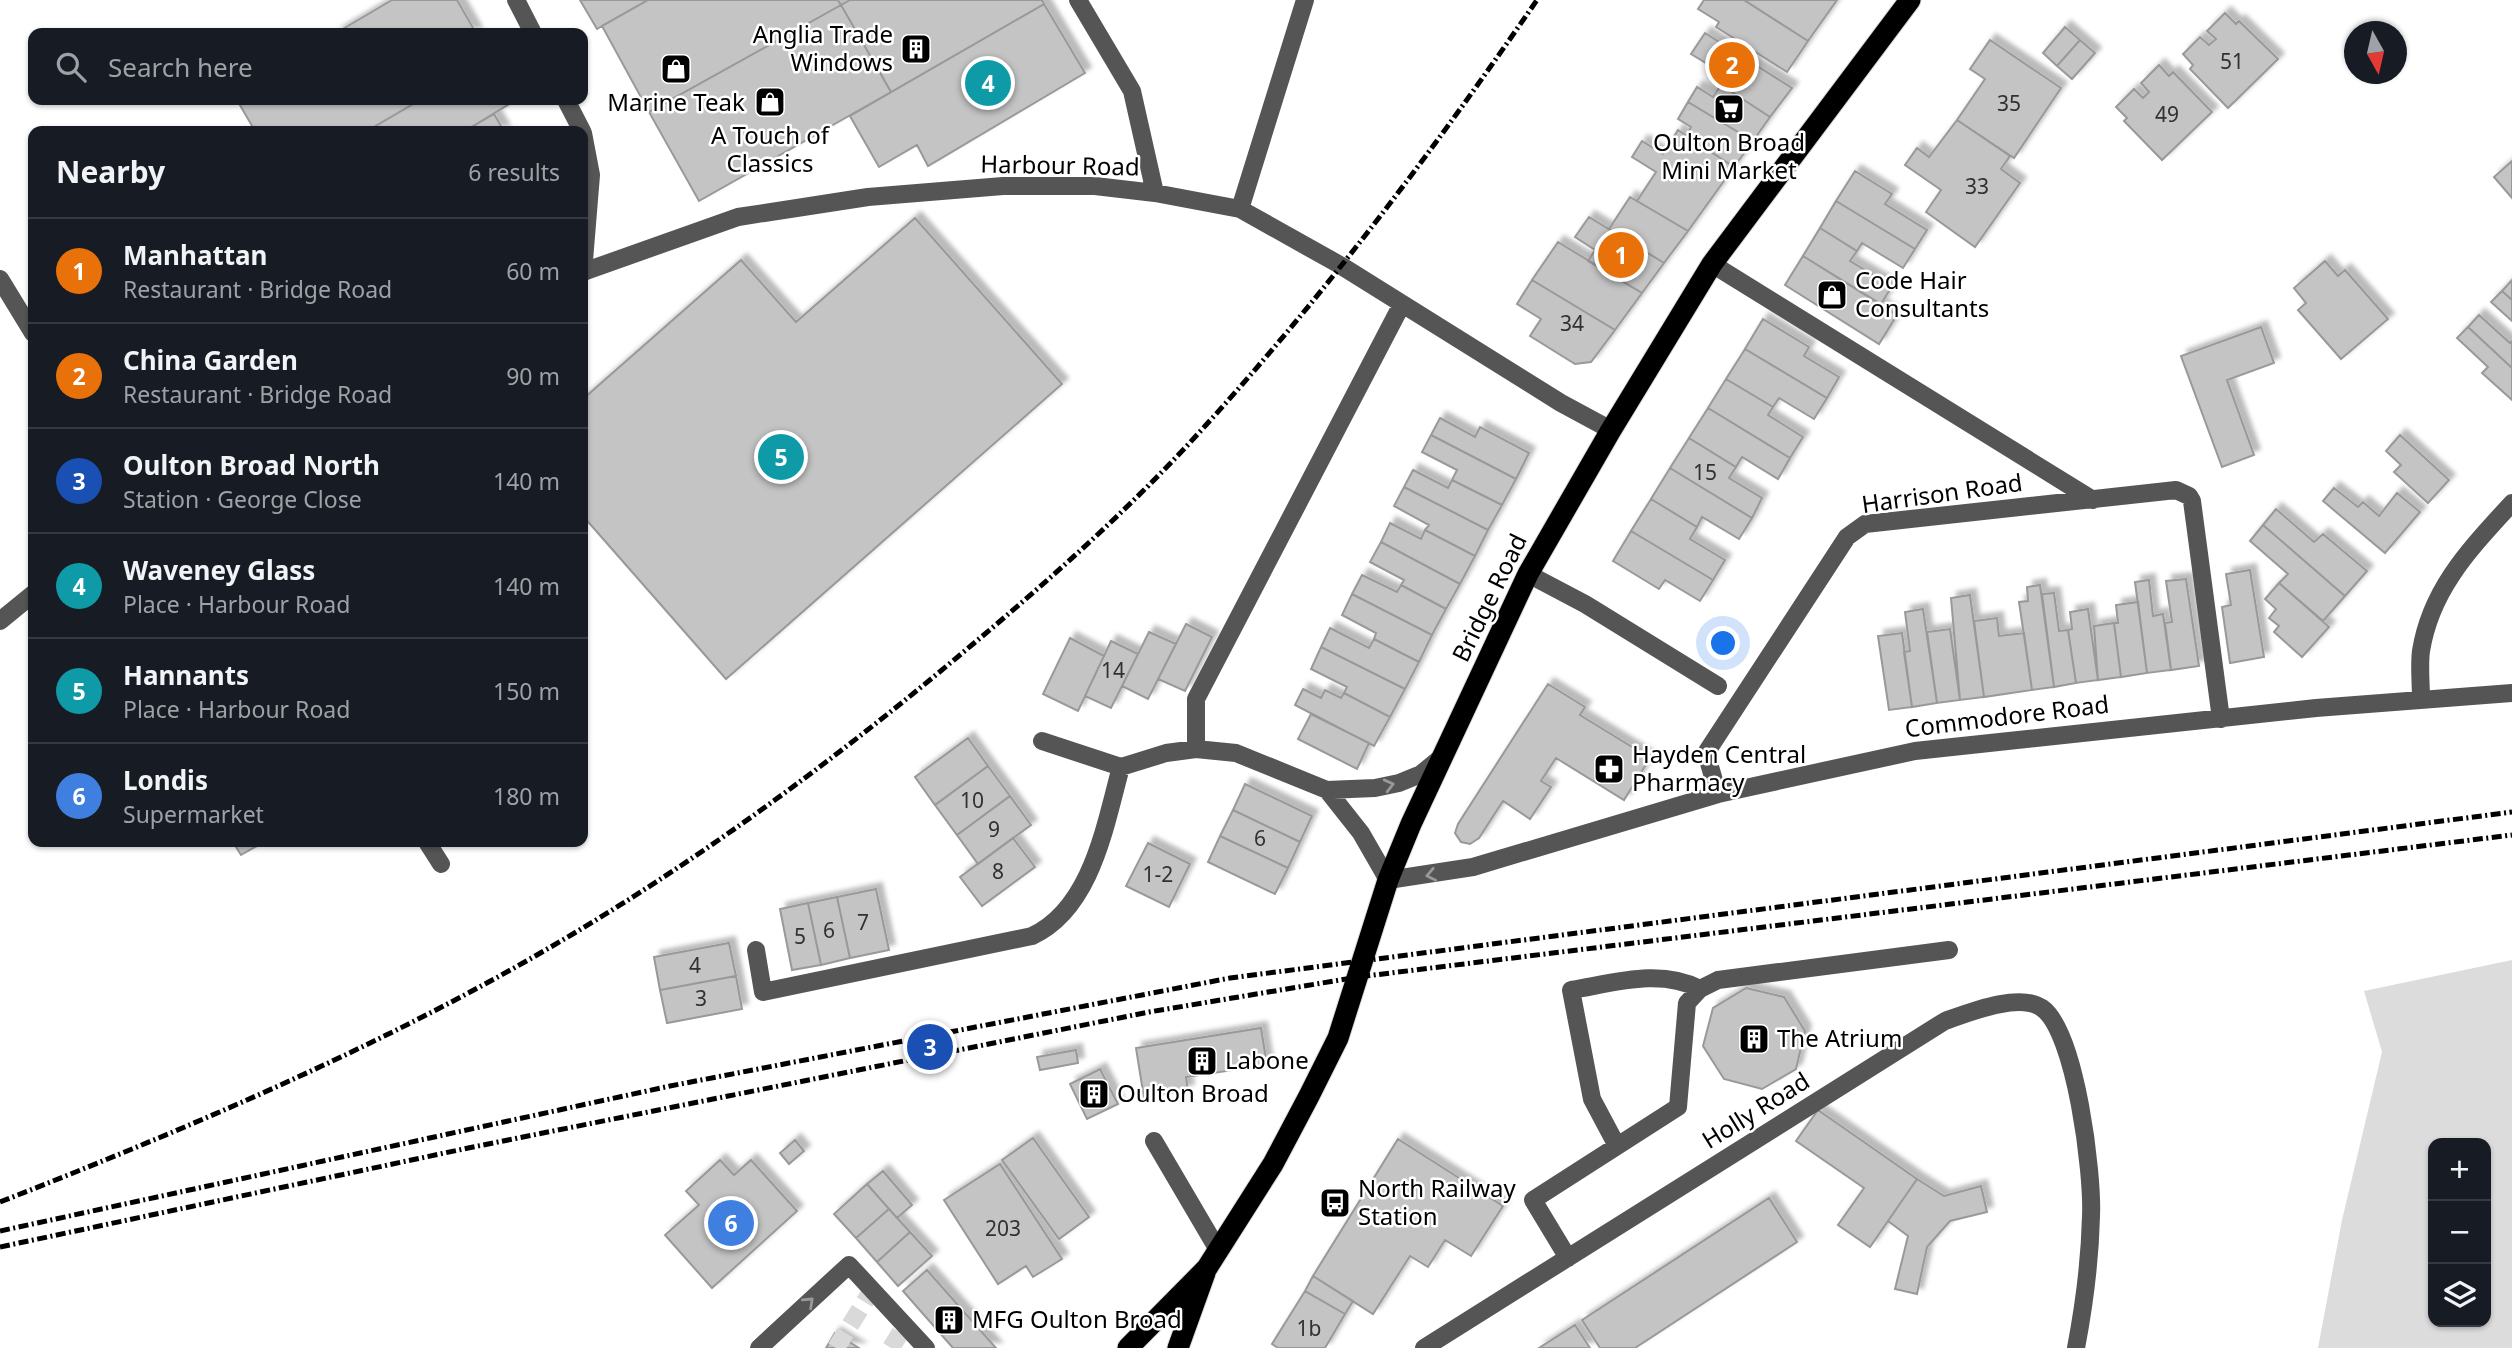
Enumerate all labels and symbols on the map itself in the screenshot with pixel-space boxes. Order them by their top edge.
place label: Anglia Trade Windows [753,17,893,78]
north arrow [2344,21,2407,84]
building icon: Anglia Trade Windows [899,32,933,66]
pin: 2 [1709,39,1755,91]
house number: 51 [2220,47,2244,75]
shop icon: Marine Teak [659,52,693,86]
pin: 4 [965,57,1011,109]
place label: Marine Teak [607,85,745,118]
shop icon: A Touch of Classics [753,85,787,119]
house number: 35 [1997,89,2021,117]
supermarket icon: Oulton Broad Mini Market [1712,92,1746,126]
house number: 49 [2155,100,2179,128]
place label: A Touch of Classics [711,118,831,179]
place label: Oulton Broad Mini Market [1653,125,1805,186]
street label: Harbour Road [980,147,1140,182]
house number: 33 [1965,172,1989,200]
pin: 1 [1598,229,1644,281]
place label: Code Hair Consultants [1855,263,1989,324]
shop icon: Code Hair Consultants [1815,278,1849,312]
house number: 34 [1560,309,1584,337]
pin: 5 [758,431,804,483]
house number: 15 [1693,458,1717,486]
street label: Harrison Road [1859,465,2024,520]
street label: Bridge Road [1443,528,1534,667]
your location [1706,626,1740,660]
house number: 14 [1101,656,1125,684]
street label: Commodore Road [1903,687,2111,744]
place label: Hayden Central Pharmacy [1632,737,1806,798]
pharmacy icon: Hayden Central Pharmacy [1592,752,1626,786]
one-way arrow [1383,779,1395,793]
house number: 10 [960,786,984,814]
house number: 9 [988,815,1000,843]
house number: 6 [1254,824,1266,852]
house number: 8 [992,857,1004,885]
house number: 1-2 [1143,860,1173,888]
one-way arrow [1425,867,1437,882]
house number: 7 [857,908,869,936]
house number: 6 [823,916,835,944]
house number: 5 [794,922,806,950]
house number: 4 [689,951,701,979]
house number: 3 [695,984,707,1012]
pin: 3 [907,1021,953,1073]
place label: The Atrium [1777,1021,1902,1054]
building icon: The Atrium [1737,1022,1771,1056]
place label: Labone [1225,1043,1309,1076]
building icon: Labone [1185,1044,1219,1078]
street label: Holly Road [1695,1064,1815,1156]
place label: Oulton Broad [1117,1076,1269,1109]
building icon: Oulton Broad [1077,1077,1111,1111]
place label: North Railway Station [1358,1171,1517,1232]
bus stop icon: North Railway Station [1318,1186,1352,1220]
pin: 6 [708,1197,754,1249]
house number: 203 [985,1214,1021,1242]
one-way arrow [801,1297,814,1310]
place label: MFG Oulton Broad [972,1302,1182,1335]
building icon: MFG Oulton Broad [932,1303,966,1337]
house number: 1b [1297,1314,1321,1342]

